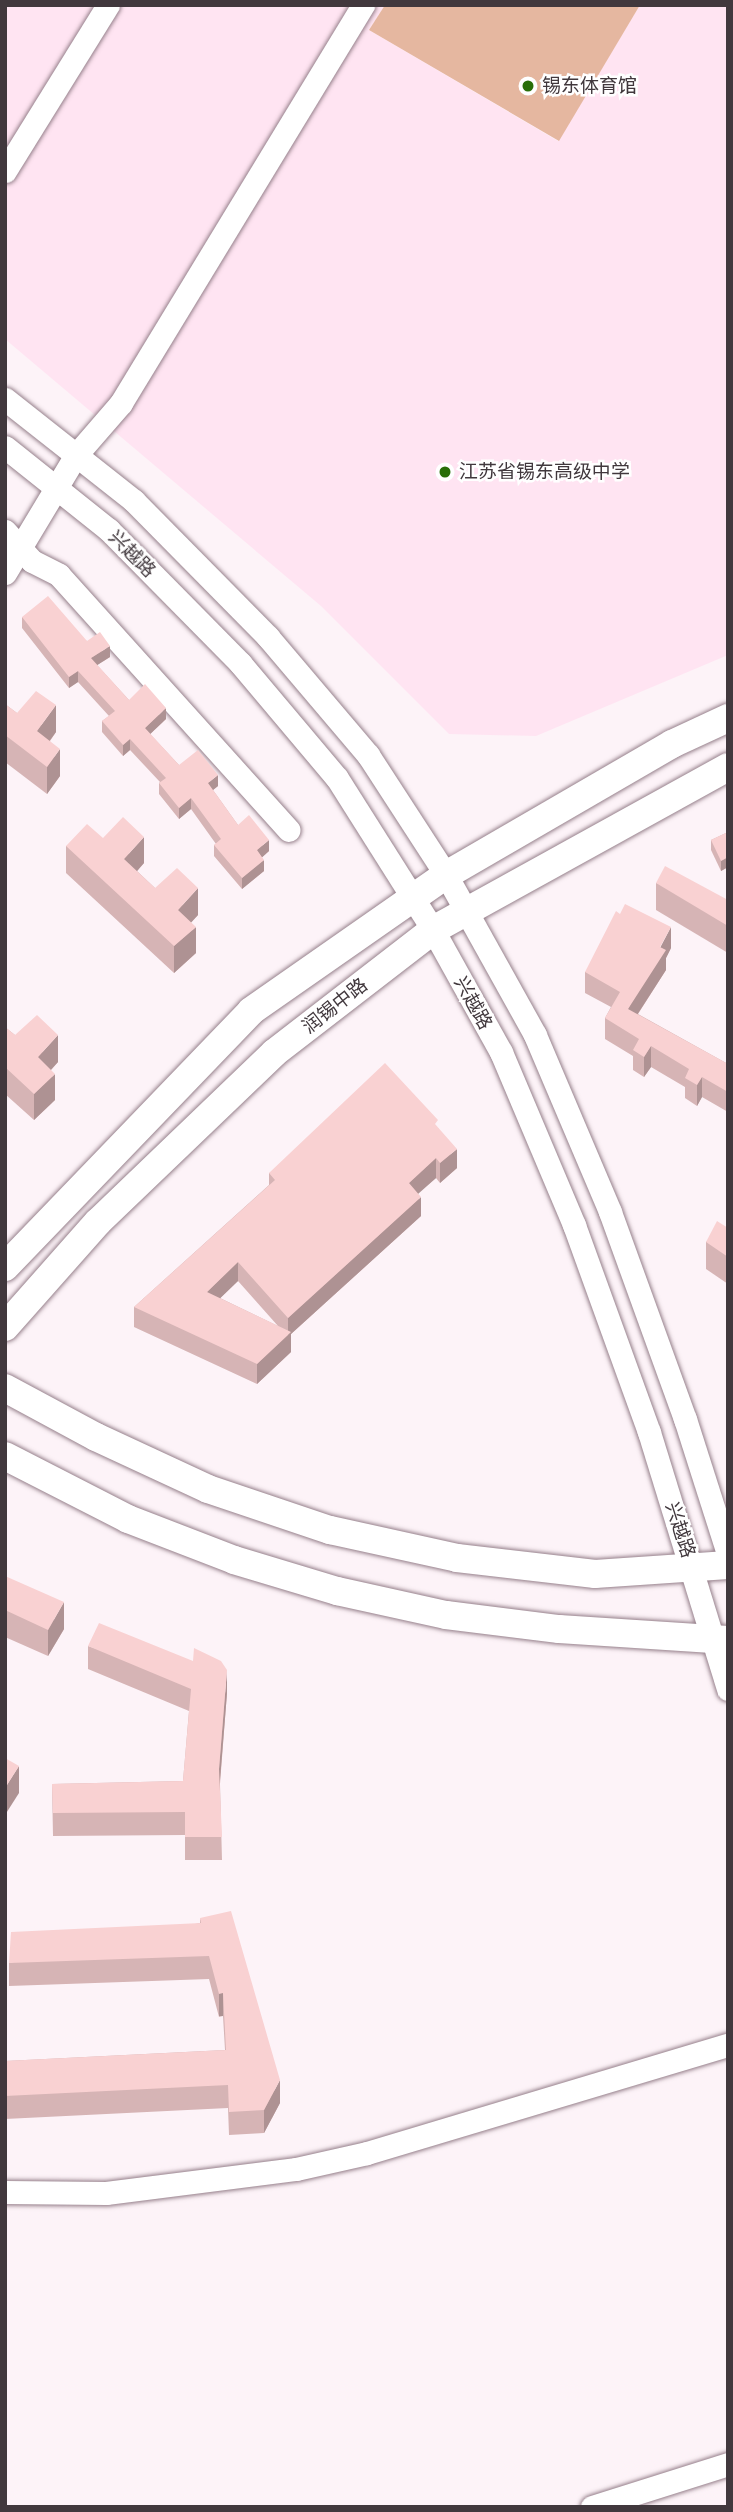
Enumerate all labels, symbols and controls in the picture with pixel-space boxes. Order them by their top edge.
place label: 锡东体育馆 [542,75,637,97]
marker: 锡东体育馆 [520,78,536,94]
place label: 江苏省锡东高级中学 [459,461,630,483]
marker: 江苏省锡东高级中学 [437,464,453,480]
street label: 兴越路 [104,526,160,582]
street label: 兴越路 [449,973,497,1033]
street label: 润锡中路 [298,974,372,1038]
street label: 兴越路 [660,1499,700,1561]

